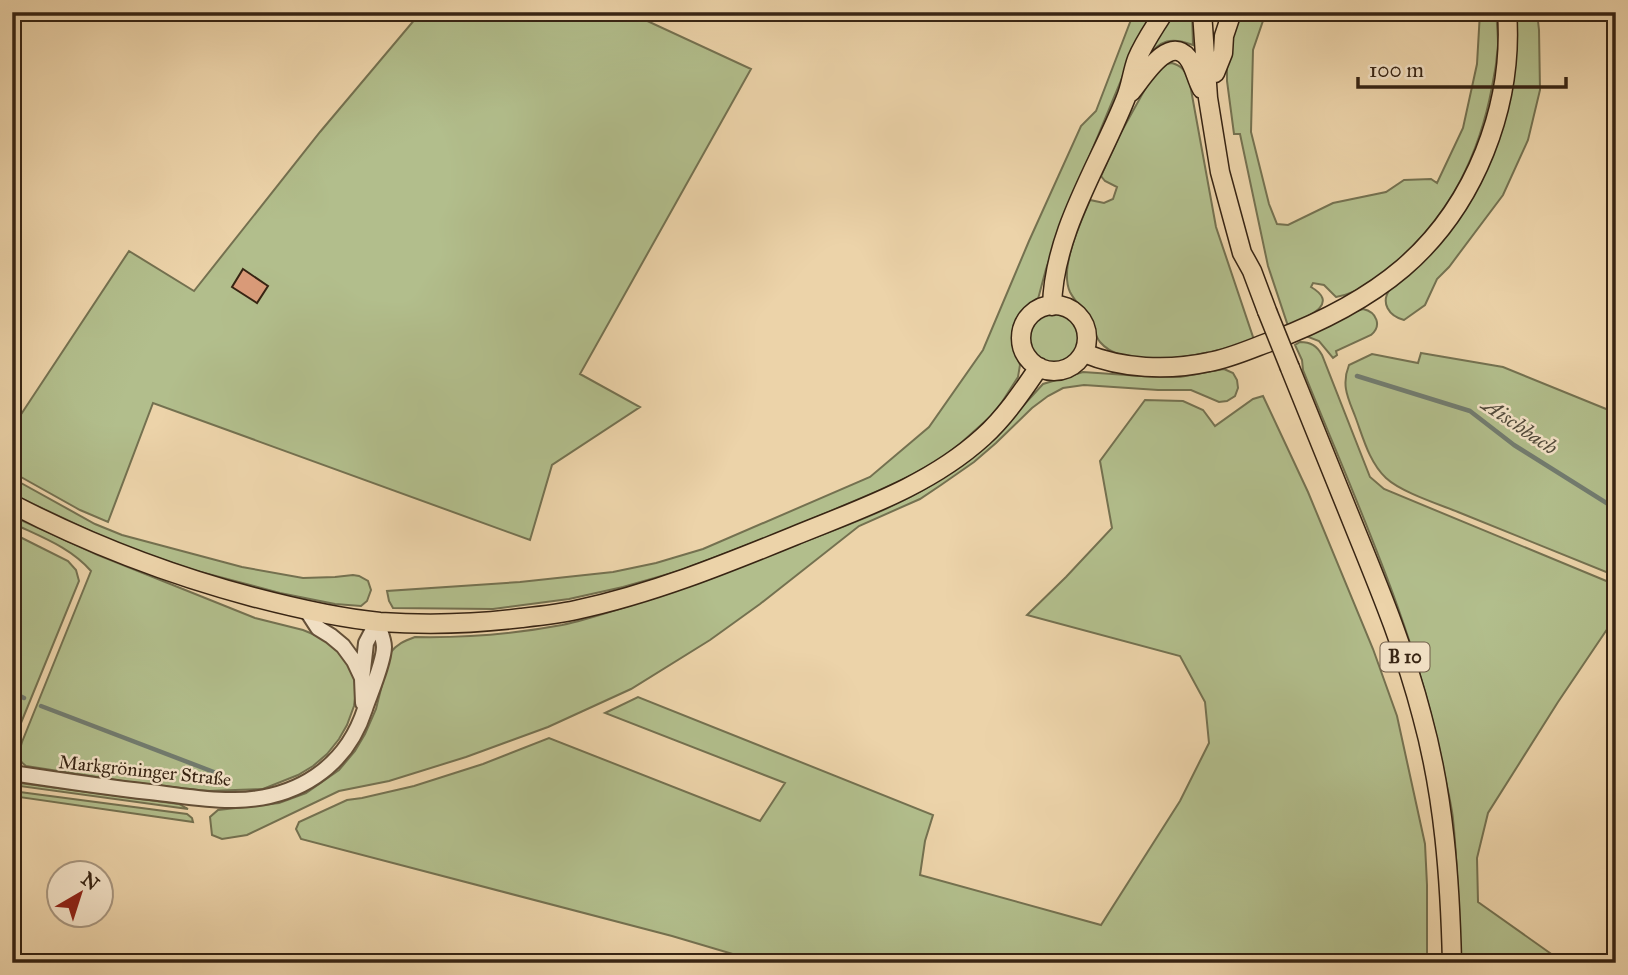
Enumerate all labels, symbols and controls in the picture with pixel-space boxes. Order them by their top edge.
scale bar [1358,46,1567,90]
text: 100 m [1369,57,1424,83]
water label: Aischbach [1476,390,1563,461]
road number: B 10 [1380,642,1430,672]
street label: Markgröninger Straße [57,750,232,792]
north arrow [46,860,116,930]
text: N [77,867,104,895]

